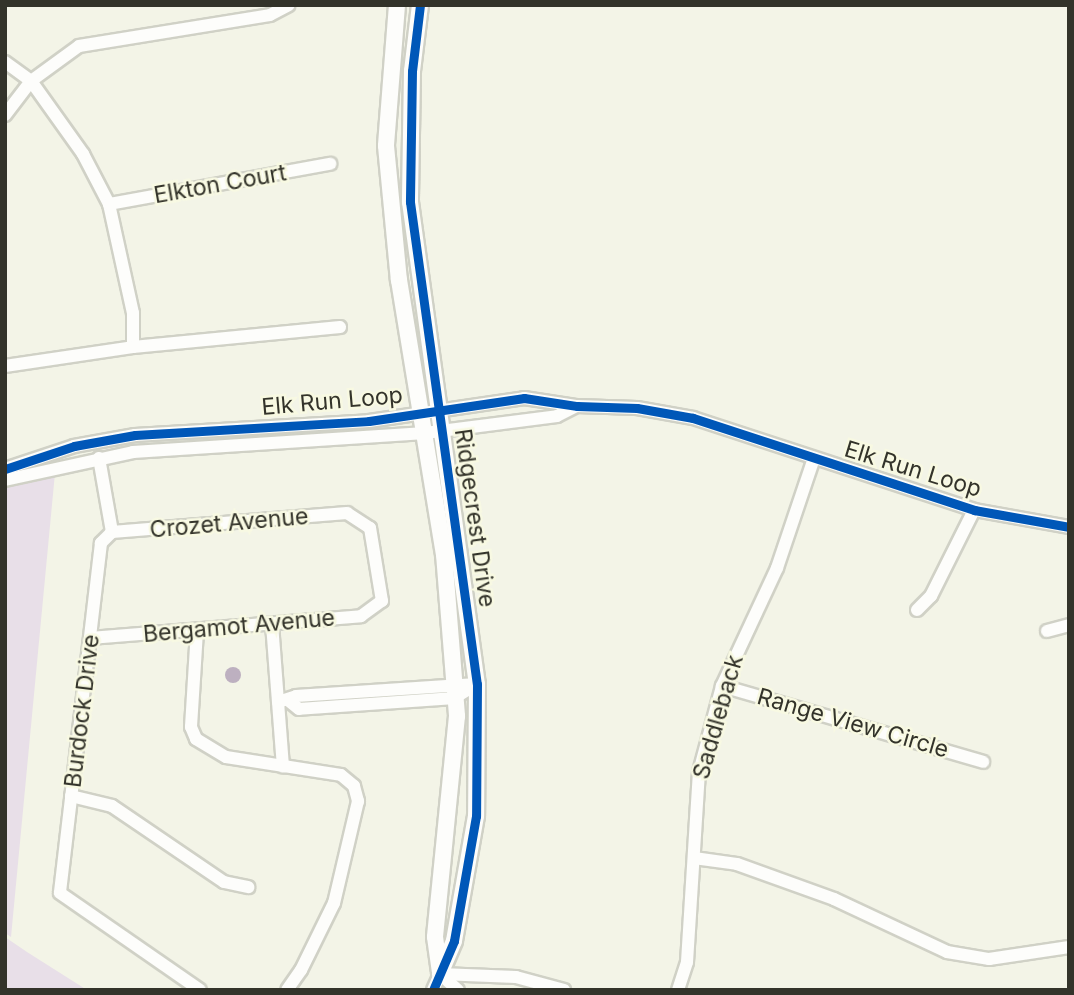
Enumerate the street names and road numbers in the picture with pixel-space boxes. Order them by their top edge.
street label: Elkton Court [152,159,288,209]
street label: Elk Run Loop [260,381,404,421]
street label: Ridgecrest Drive [449,427,501,609]
street label: Elk Run Loop [841,435,985,503]
street label: Crozet Avenue [149,502,309,544]
street label: Bergamot Avenue [142,604,336,648]
street label: Burdock Drive [59,633,105,789]
street label: Saddleback [687,652,749,782]
street label: Range View Circle [754,682,952,764]

